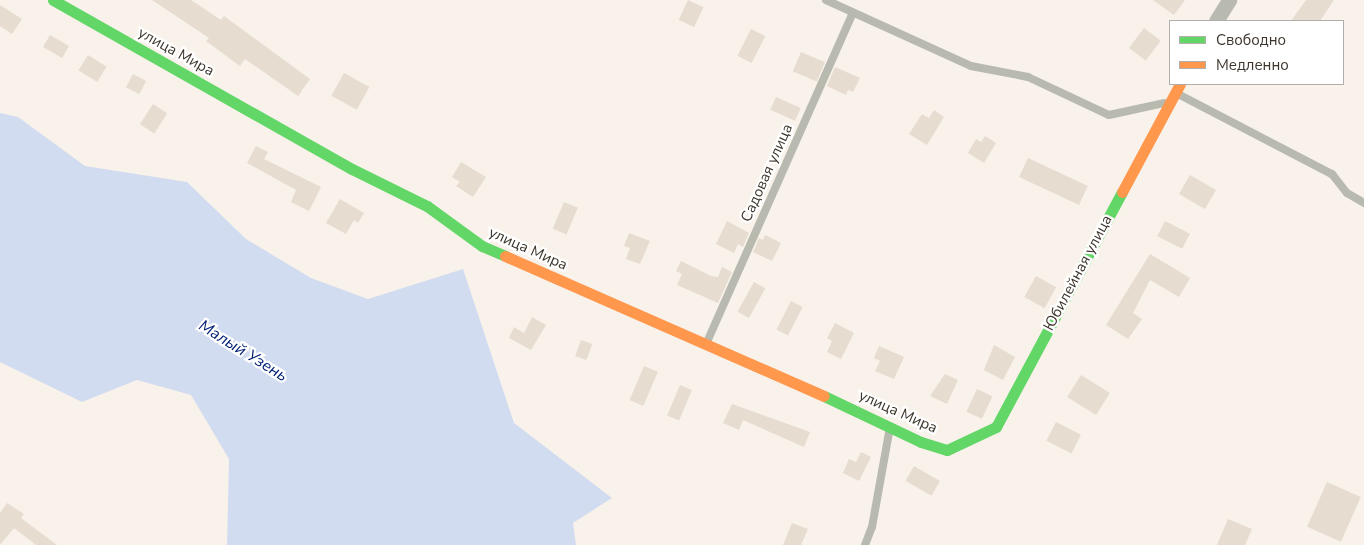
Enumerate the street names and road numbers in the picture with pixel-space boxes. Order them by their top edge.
street label: улица Мира [135,24,217,80]
street label: Садовая улица [737,121,797,225]
street label: Юбилейная улица [1040,212,1116,334]
street label: улица Мира [486,224,570,274]
street label: улица Мира [856,387,940,437]

